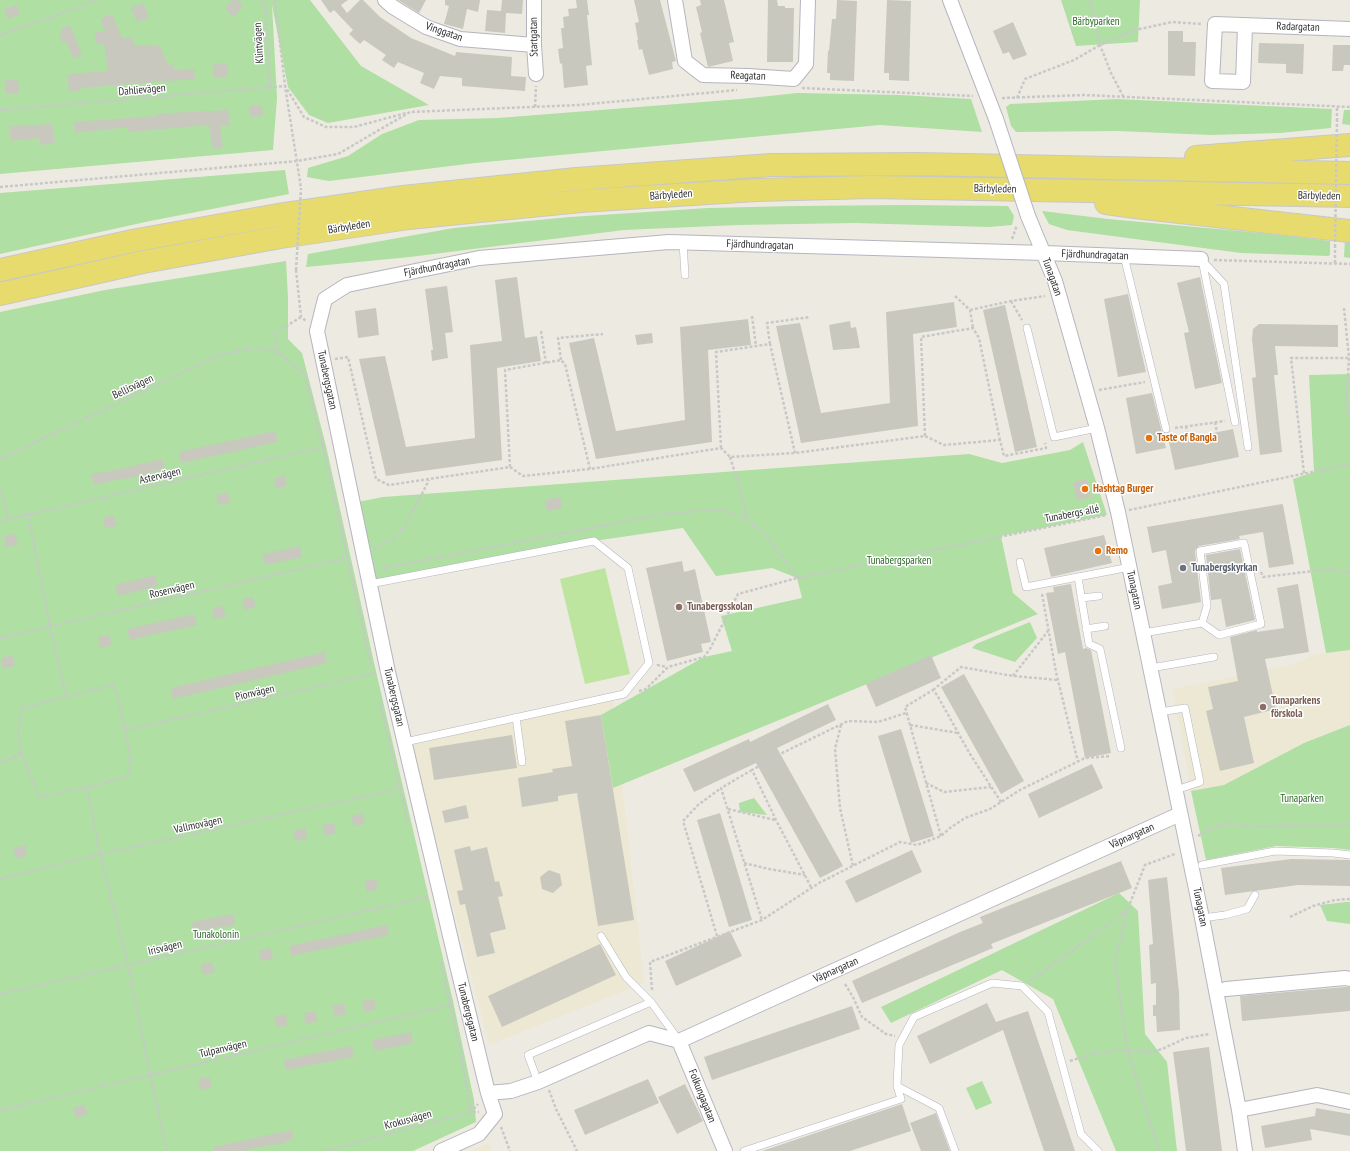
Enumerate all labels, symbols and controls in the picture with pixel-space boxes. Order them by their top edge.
park label: Bärbyparken [1072,15,1120,29]
street label: Startgatan [527,17,541,57]
street label: Vinggatan [424,19,464,45]
street label: Radargatan [1276,20,1320,34]
street label: Klintvägen [251,22,267,64]
street label: Reagatan [730,69,766,83]
street label: Dahlievägen [118,81,166,99]
street label: Bärbyleden [974,182,1016,196]
street label: Bärbyleden [649,187,693,203]
street label: Bärbyleden [1298,189,1340,203]
street label: Bärbyleden [327,217,371,237]
street label: Fjärdhundragatan [726,237,794,253]
street label: Fjärdhundragatan [1061,247,1129,263]
street label: Fjärdhundragatan [403,254,471,280]
street label: Tunagatan [1039,256,1065,298]
street label: Tunabergsgatan [314,349,340,411]
street label: Bellisvägen [110,372,156,402]
place label: Taste of Bangla [1157,431,1217,445]
marker: Taste of Bangla [1144,433,1154,443]
street label: Astervägen [138,465,182,487]
place label: Hashtag Burger [1093,482,1153,496]
marker: Hashtag Burger [1080,484,1090,494]
street label: Tunabergs allé [1044,502,1100,526]
place label: Remo [1106,544,1128,558]
marker: Remo [1093,546,1103,556]
park label: Tunabergsparken [867,554,931,568]
place label: Tunabergskyrkan [1191,561,1258,575]
marker: Tunabergskyrkan [1178,563,1188,573]
street label: Tunagatan [1123,569,1145,611]
street label: Rosenvägen [148,578,196,602]
place label: Tunabergsskolan [687,600,753,614]
marker: Tunabergsskolan [674,602,684,612]
street label: Tunabergsgatan [381,666,407,728]
street label: Pionvägen [234,682,276,704]
place label: Tunaparkens förskola [1271,694,1320,720]
marker: Tunaparkens förskola [1258,702,1268,712]
park label: Tunaparken [1280,792,1324,806]
street label: Vallmovägen [173,813,223,837]
street label: Väpnargatan [1108,820,1156,852]
street label: Tunagatan [1190,886,1210,928]
park label: Tunakolonin [193,928,239,942]
street label: Irisvägen [147,938,183,958]
street label: Väpnargatan [812,954,860,986]
street label: Tunabergsgatan [454,981,482,1043]
street label: Tulpanvägen [198,1037,248,1061]
street label: Folkungagatan [685,1067,719,1125]
street label: Krokusvägen [383,1107,433,1133]

